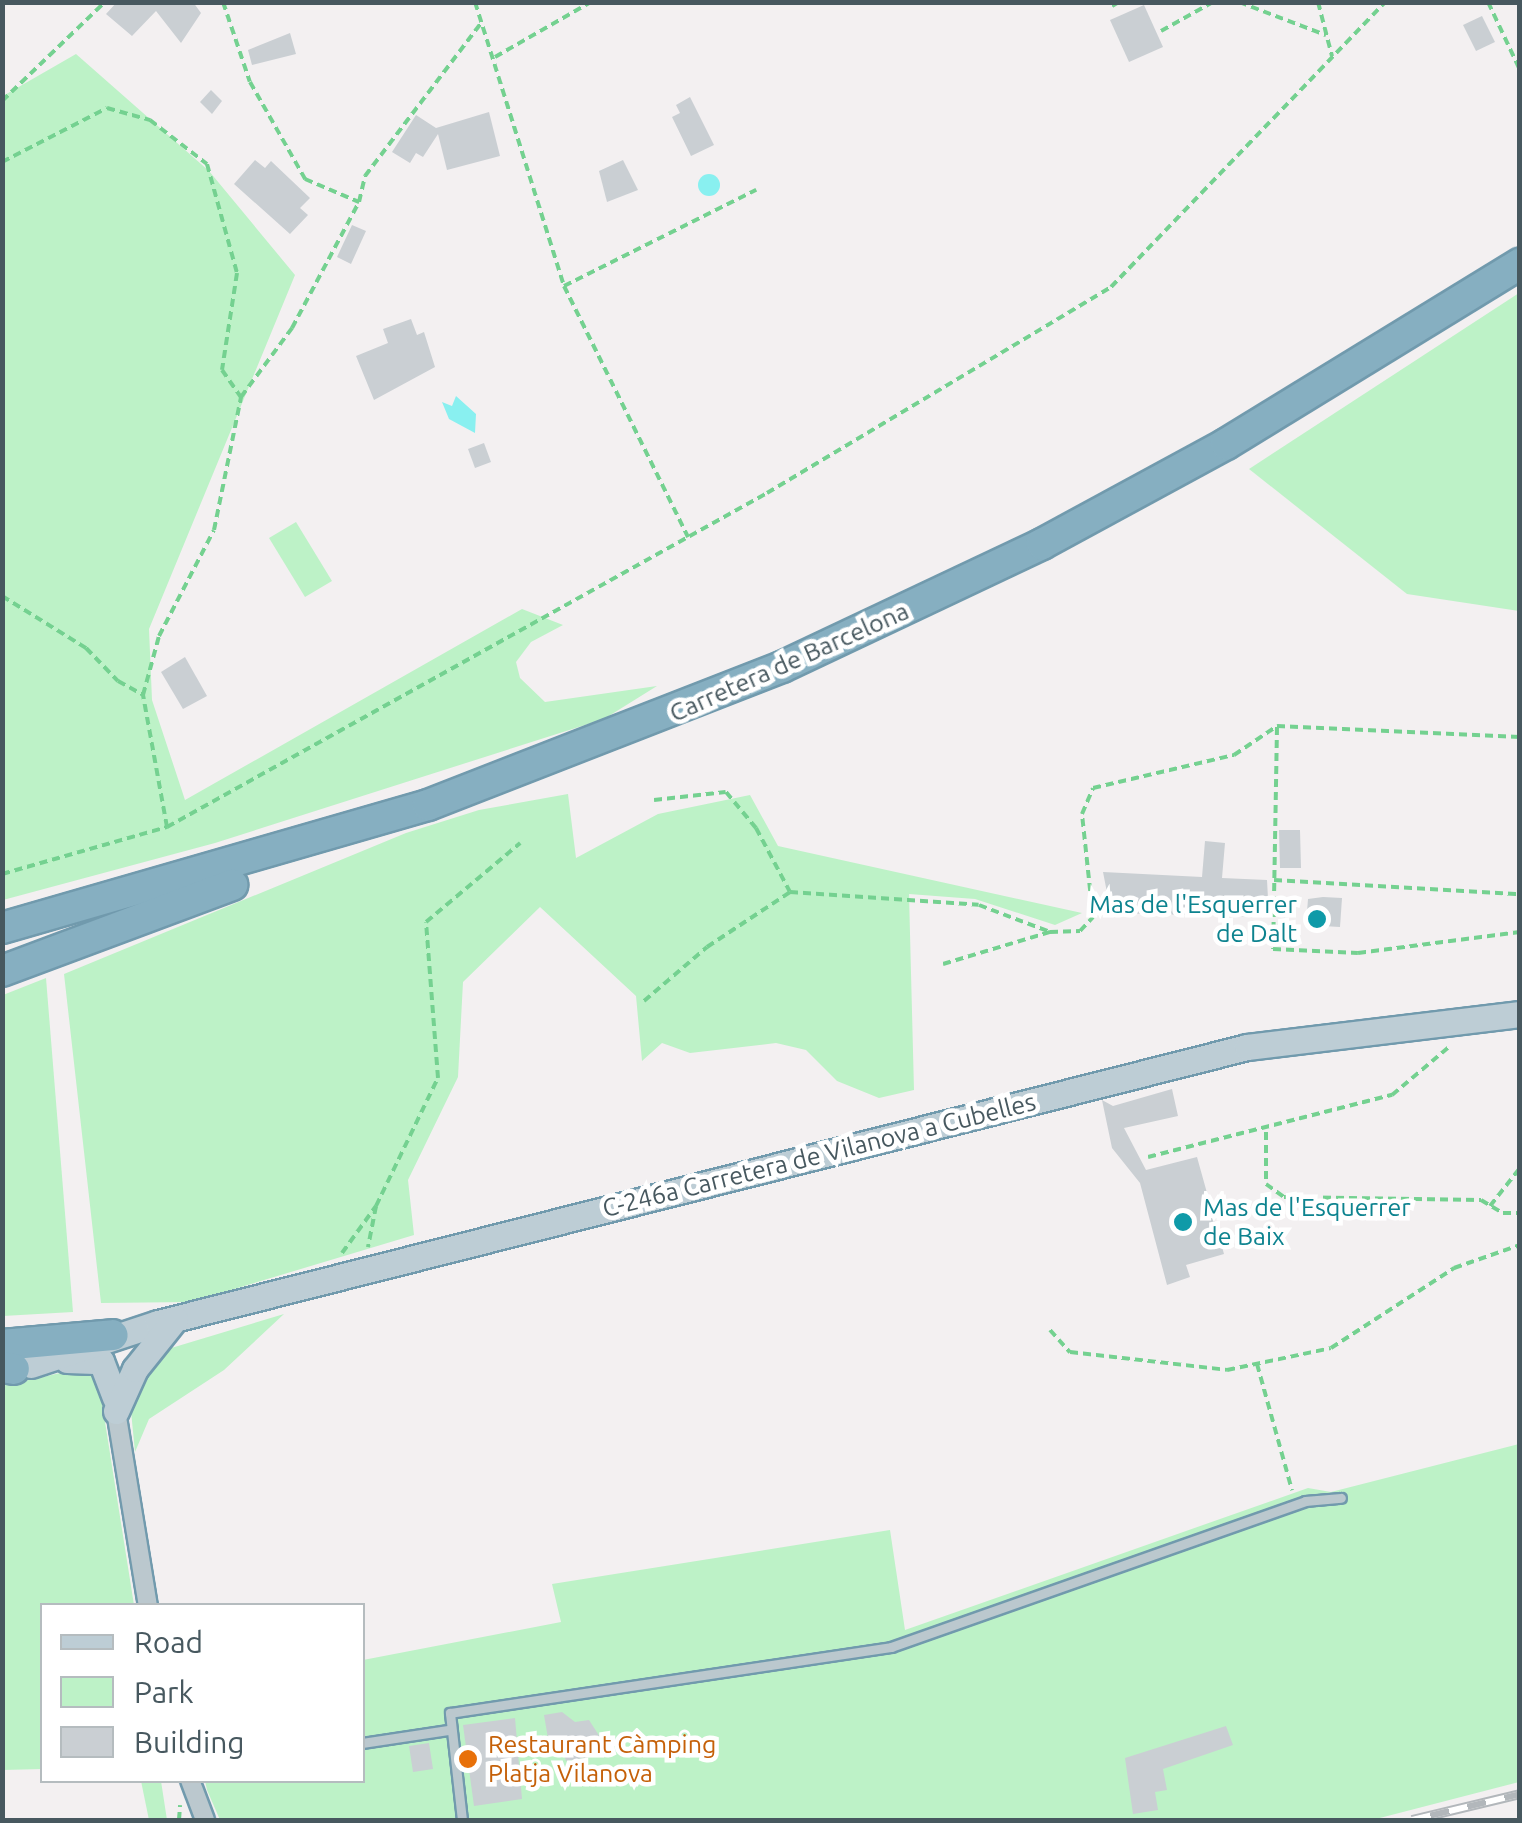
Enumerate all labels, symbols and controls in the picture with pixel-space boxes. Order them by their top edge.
street label: Carretera de Barcelona [665,596,913,728]
place label: Mas de l'Esquerrer de Dalt [1089,890,1297,949]
marker: Mas de l'Esquerrer de Dalt [1306,908,1328,930]
street label: C-246a Carretera de Vilanova a Cubelles [599,1087,1039,1223]
place label: Mas de l'Esquerrer de Baix [1203,1193,1411,1252]
marker: Mas de l'Esquerrer de Baix [1172,1211,1194,1233]
legend [40,1603,365,1783]
text: Road [134,1625,203,1659]
text: Park [134,1675,194,1709]
text: Building [134,1725,245,1759]
place label: Restaurant Càmping Platja Vilanova [488,1730,716,1789]
marker: Restaurant Càmping Platja Vilanova [457,1748,479,1770]

